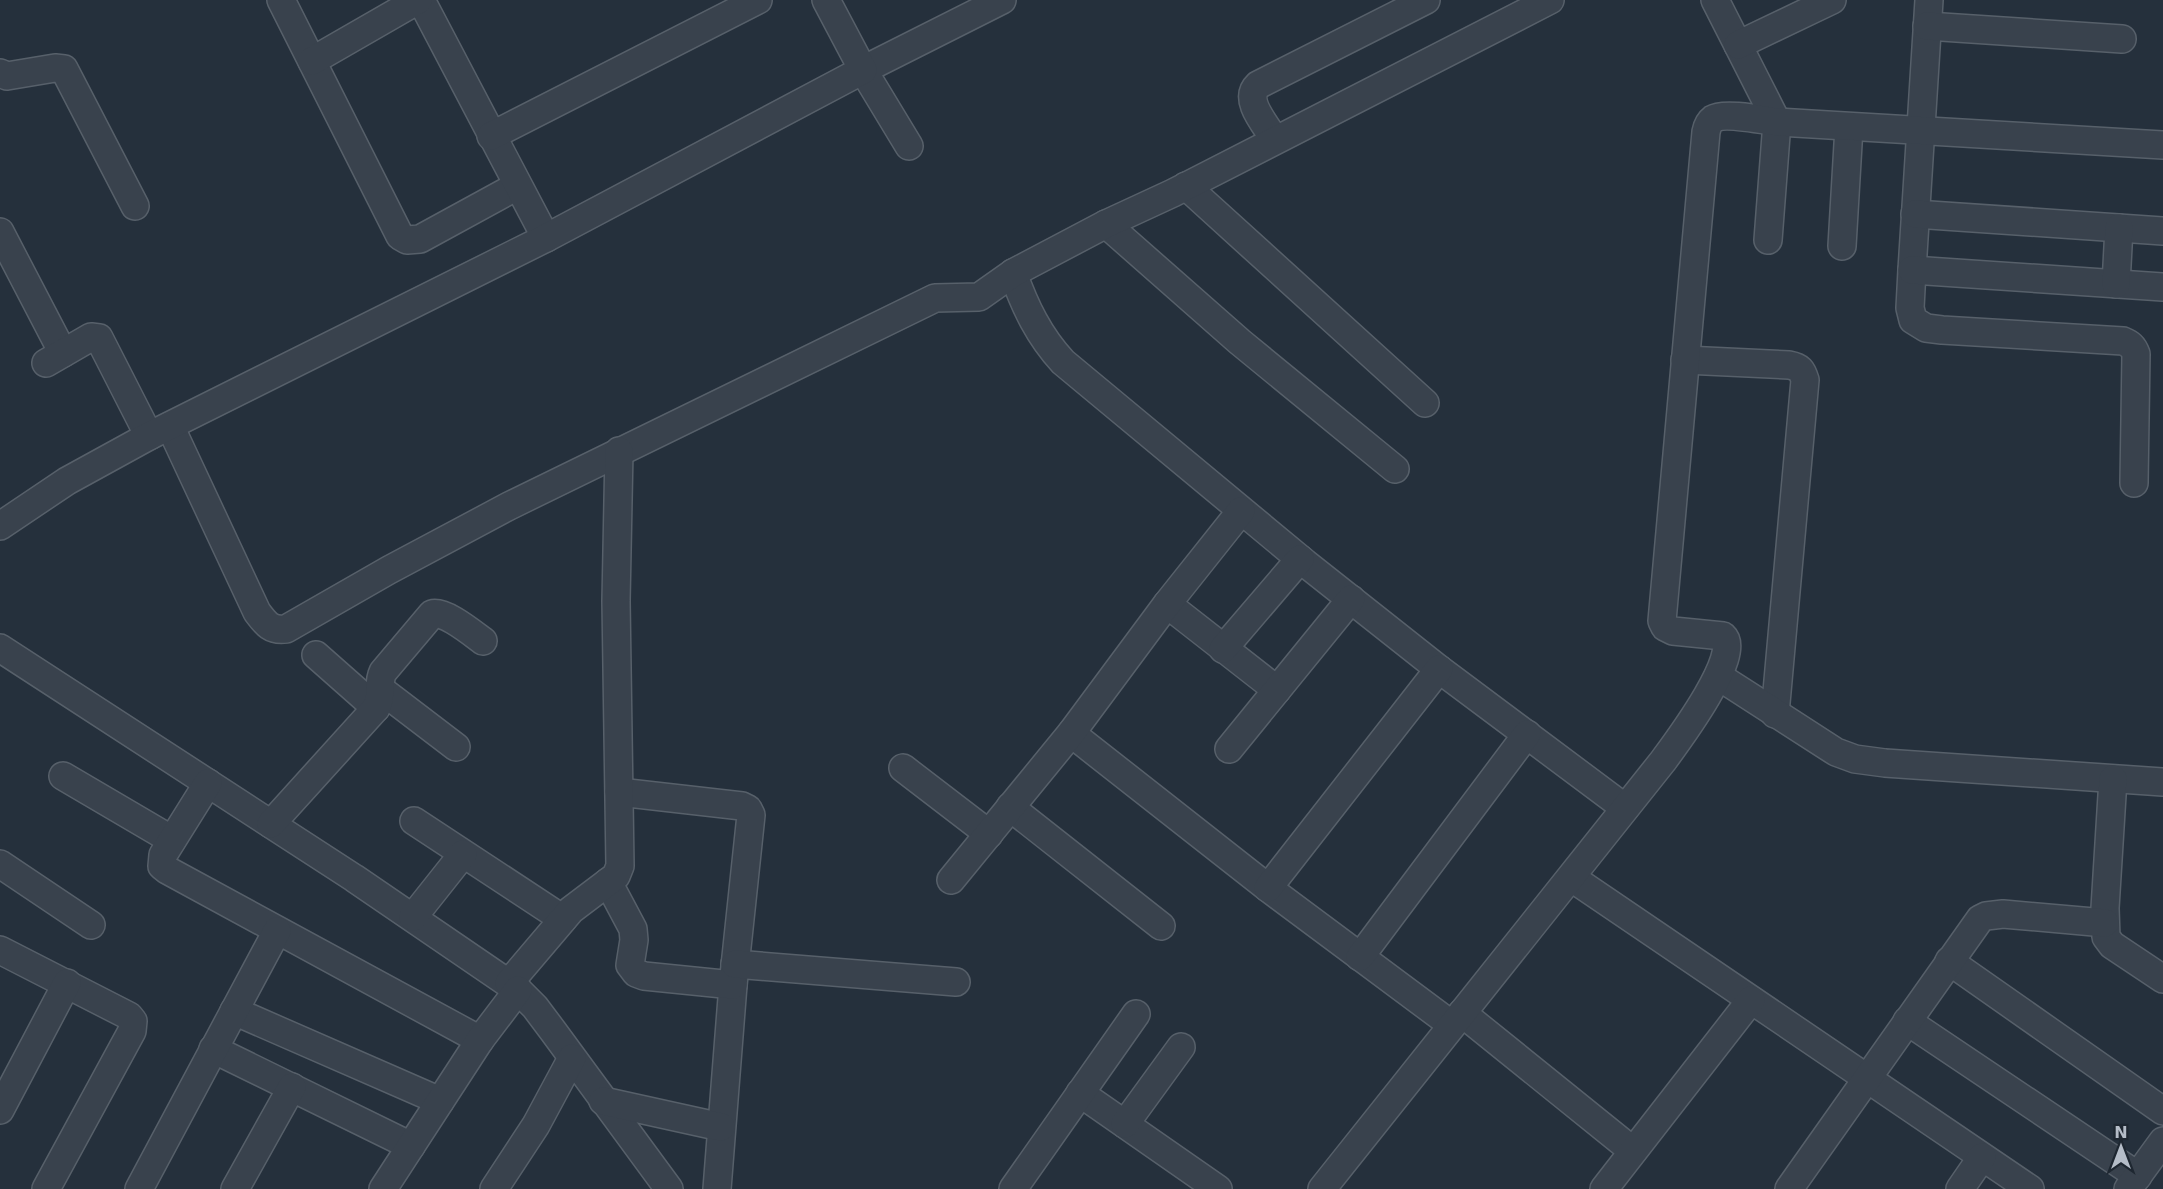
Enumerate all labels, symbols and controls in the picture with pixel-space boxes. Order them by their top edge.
north arrow [2091,1117,2151,1177]
text: N [2114,1123,2128,1142]

